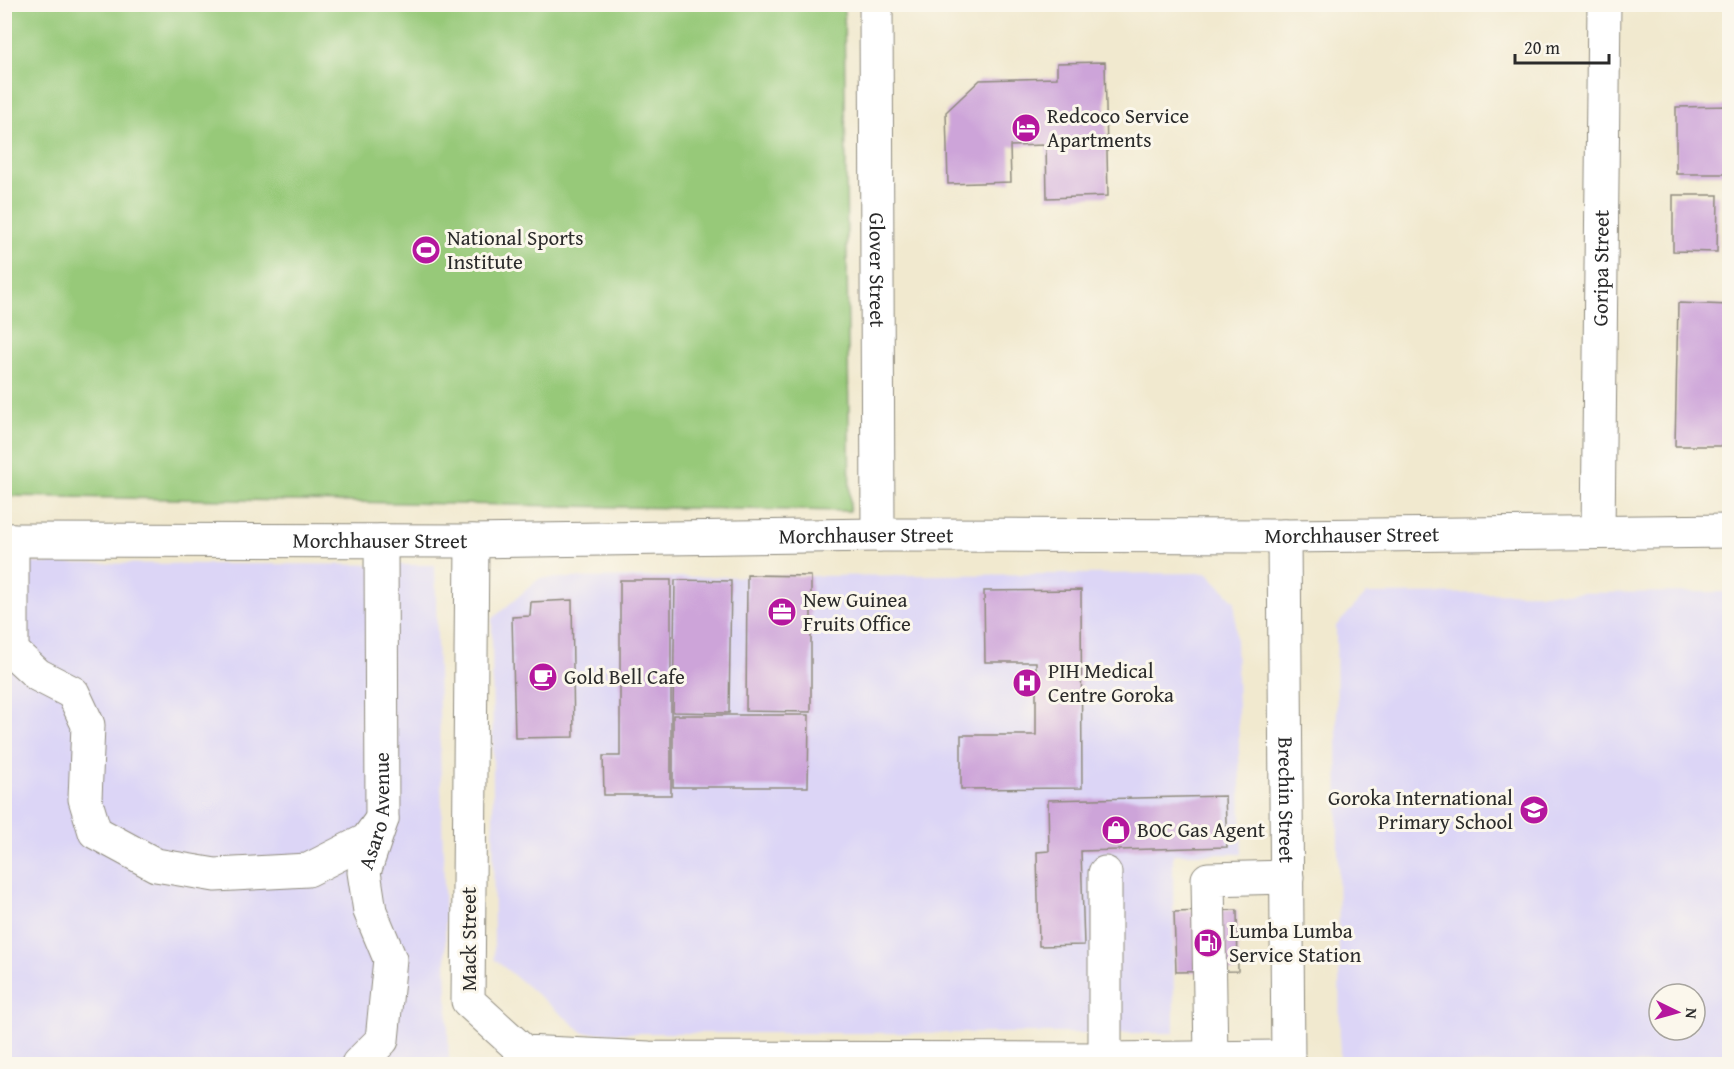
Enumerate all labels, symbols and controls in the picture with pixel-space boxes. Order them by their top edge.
scale bar [1515,27,1610,65]
text: 20 m [1524,34,1560,61]
place label: Redcoco Service Apartments [1047,100,1189,155]
hotel icon: Redcoco Service Apartments [1010,112,1042,144]
street label: Goripa Street [1584,209,1617,327]
street label: Glover Street [862,213,893,328]
place label: National Sports Institute [447,222,584,277]
sports icon: National Sports Institute [410,234,442,266]
street label: Morchhauser Street [1264,518,1440,551]
street label: Morchhauser Street [778,519,954,551]
street label: Morchhauser Street [293,525,468,556]
place label: New Guinea Fruits Office [803,584,911,639]
office icon: New Guinea Fruits Office [766,596,798,628]
place label: PIH Medical Centre Goroka [1048,655,1174,710]
cafe icon: Gold Bell Cafe [527,661,559,693]
place label: Gold Bell Cafe [564,661,685,692]
hospital icon: PIH Medical Centre Goroka [1011,667,1043,699]
street label: Brechin Street [1271,737,1302,864]
street label: Asaro Avenue [350,752,397,873]
place label: Goroka International Primary School [1328,782,1513,837]
school or university icon: Goroka International Primary School [1518,794,1550,826]
shop icon: BOC Gas Agent [1100,814,1132,846]
place label: BOC Gas Agent [1137,814,1266,845]
street label: Mack Street [453,886,484,991]
place label: Lumba Lumba Service Station [1229,915,1362,970]
fuel station icon: Lumba Lumba Service Station [1192,927,1224,959]
north arrow [1647,982,1707,1042]
text: N [1679,1007,1704,1020]

